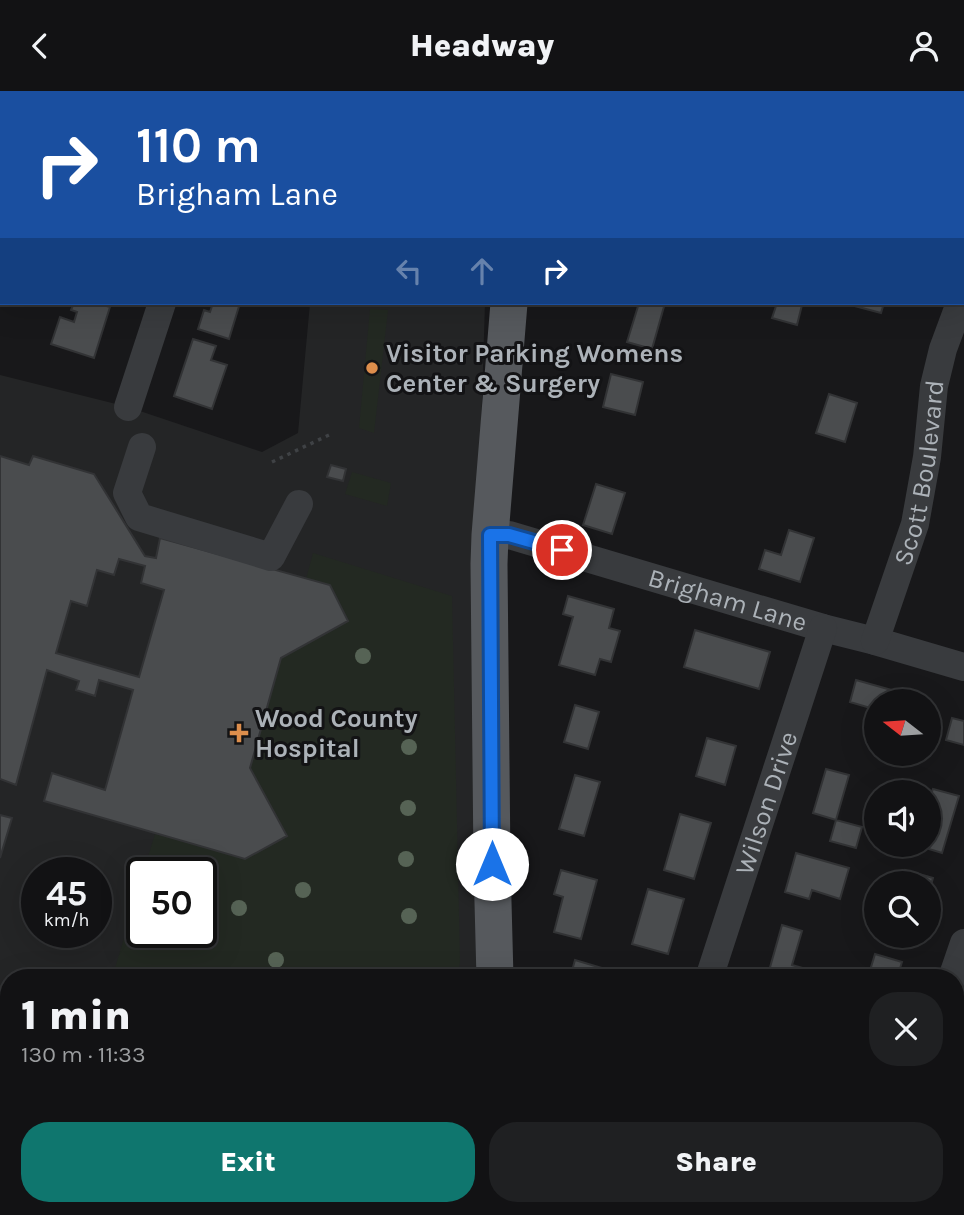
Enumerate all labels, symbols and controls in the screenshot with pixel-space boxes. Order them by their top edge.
icon: back [21,27,59,65]
text: Headway [410,27,554,64]
icon: person [905,27,943,65]
text: 110 m [136,117,261,174]
icon: right [21,119,112,210]
text: Brigham Lane [136,176,338,213]
icon: left [390,252,428,290]
icon: ahead [463,252,501,290]
icon: right [536,252,574,290]
place label: Visitor Parking Womens Center & Surgery [386,338,683,399]
marker: Visitor Parking Womens Center & Surgery [364,360,380,376]
street label: Scott Boulevard [887,379,950,569]
pin [532,520,592,580]
icon: arrive [543,531,581,569]
street label: Brigham Lane [645,562,811,638]
north arrow [864,689,942,767]
map controls [864,689,941,948]
place label: Wood County Hospital [255,703,418,764]
marker: Wood County Hospital [229,723,249,743]
street label: Wilson Drive [728,727,804,879]
button: sound [864,780,941,857]
position arrow [455,827,529,901]
speed limit sign: 50 [126,857,217,948]
button: search [864,871,941,948]
text: 45 [46,873,87,914]
text: km/h [44,909,89,931]
text: 1 min [21,990,131,1040]
button: close [869,992,943,1066]
text: 130 m · 11:33 [21,1041,146,1068]
button: Exit [21,1122,475,1202]
button: Share [489,1122,943,1202]

